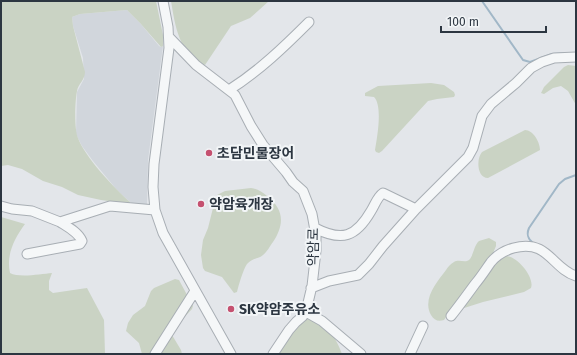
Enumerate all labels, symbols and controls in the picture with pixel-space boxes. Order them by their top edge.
scale bar [441,8,546,34]
text: 100 m [447,15,479,29]
place label: 초담민물장어 [217,145,294,162]
marker: 초담민물장어 [204,148,214,158]
place label: 약암육개장 [209,196,274,213]
marker: 약암육개장 [196,199,206,209]
street label: 약암로 [305,227,322,266]
place label: SK약암주유소 [239,301,320,318]
marker: SK약암주유소 [226,304,236,314]

